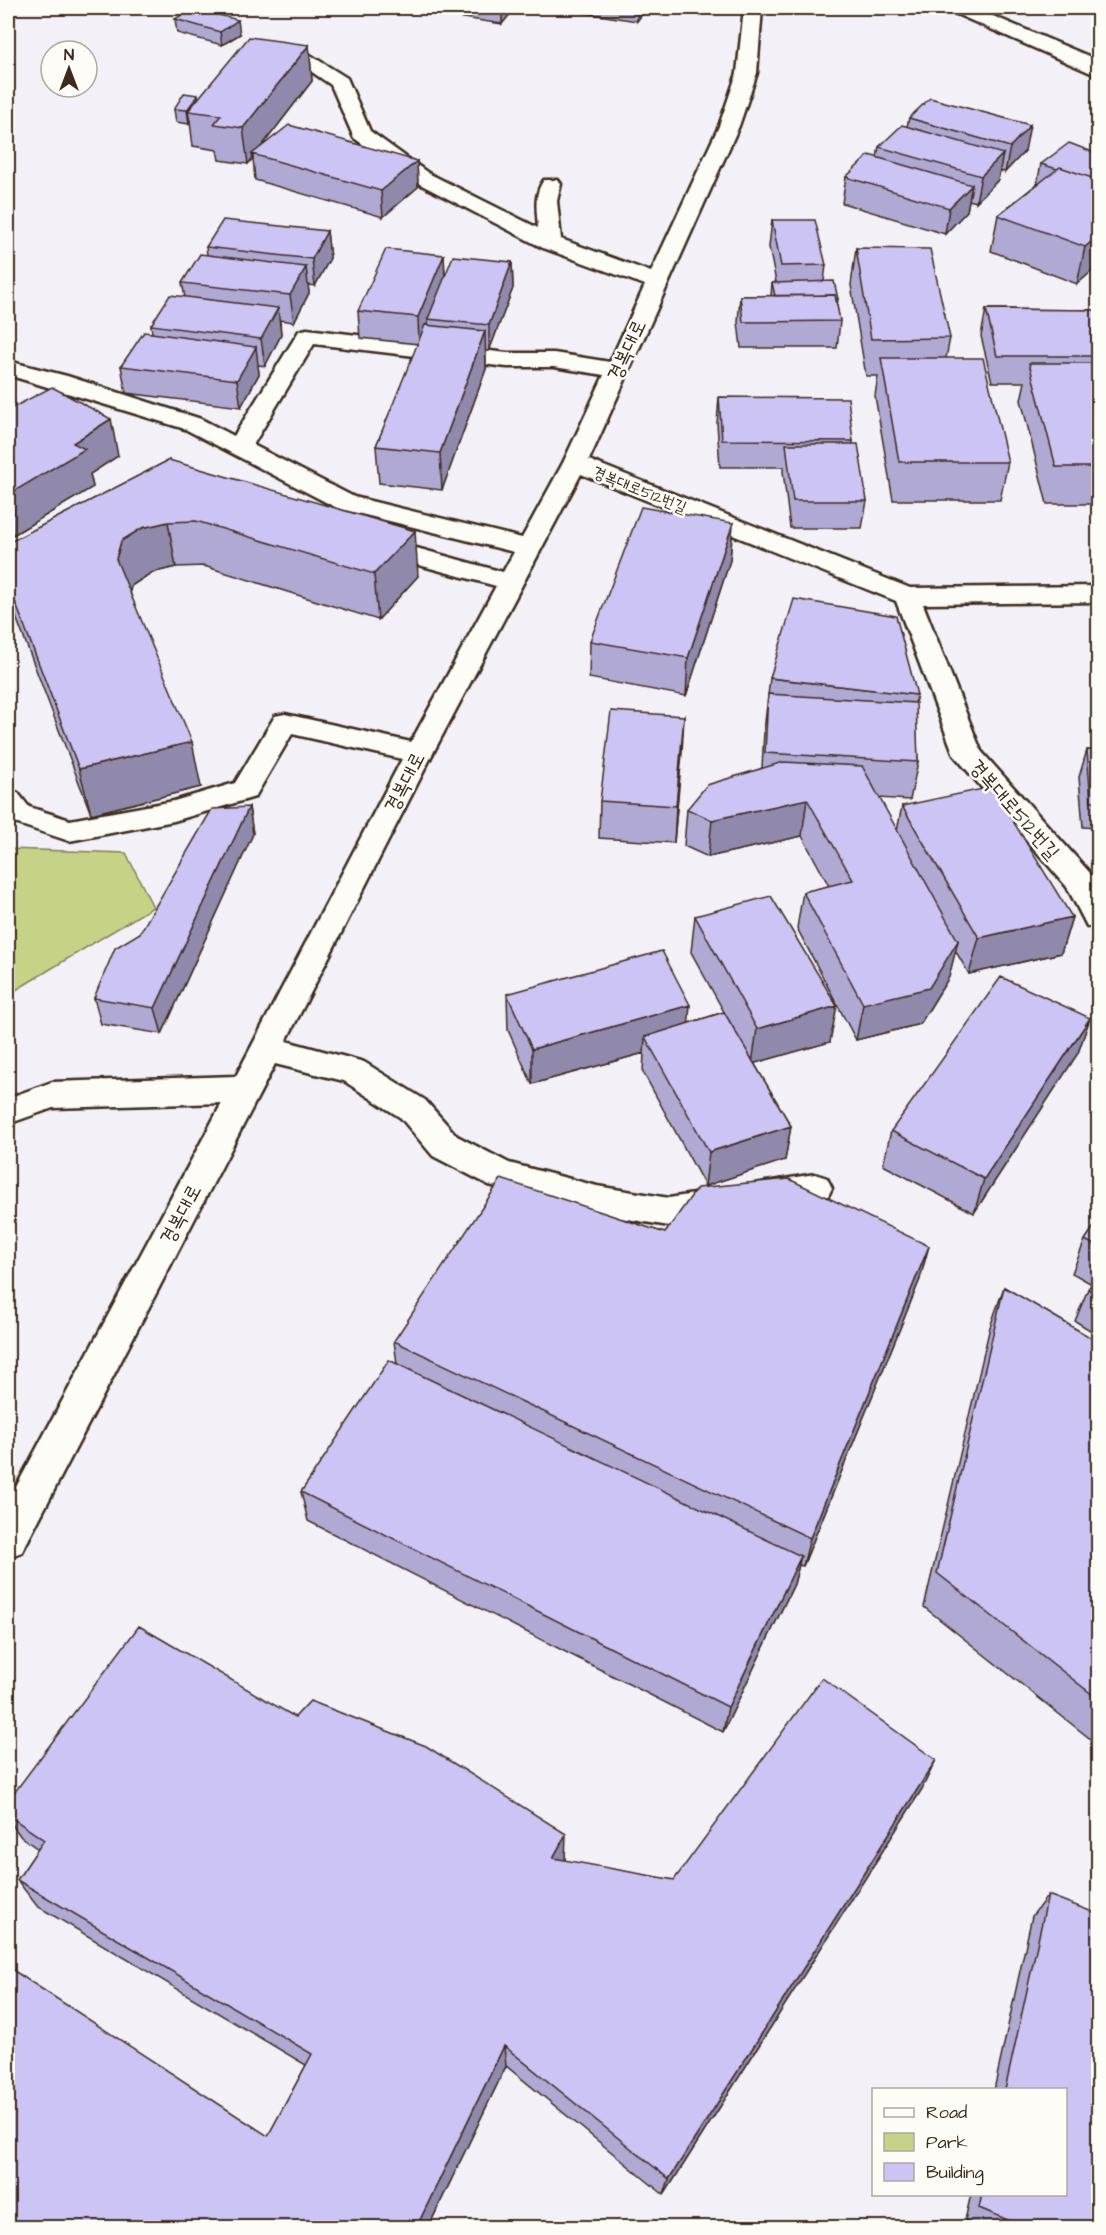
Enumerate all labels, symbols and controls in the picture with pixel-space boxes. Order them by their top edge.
north arrow [39,39,99,99]
text: N [64,44,74,66]
street label: 경복대로 [601,315,653,386]
street label: 경복대로512번길 [589,461,690,519]
street label: 경복대로 [378,747,432,817]
street label: 경복대로512번길 [963,753,1066,866]
street label: 경복대로 [153,1179,208,1249]
legend [872,2088,1067,2196]
text: Road [926,2100,967,2125]
text: Park [926,2130,968,2155]
text: Building [926,2160,984,2186]

